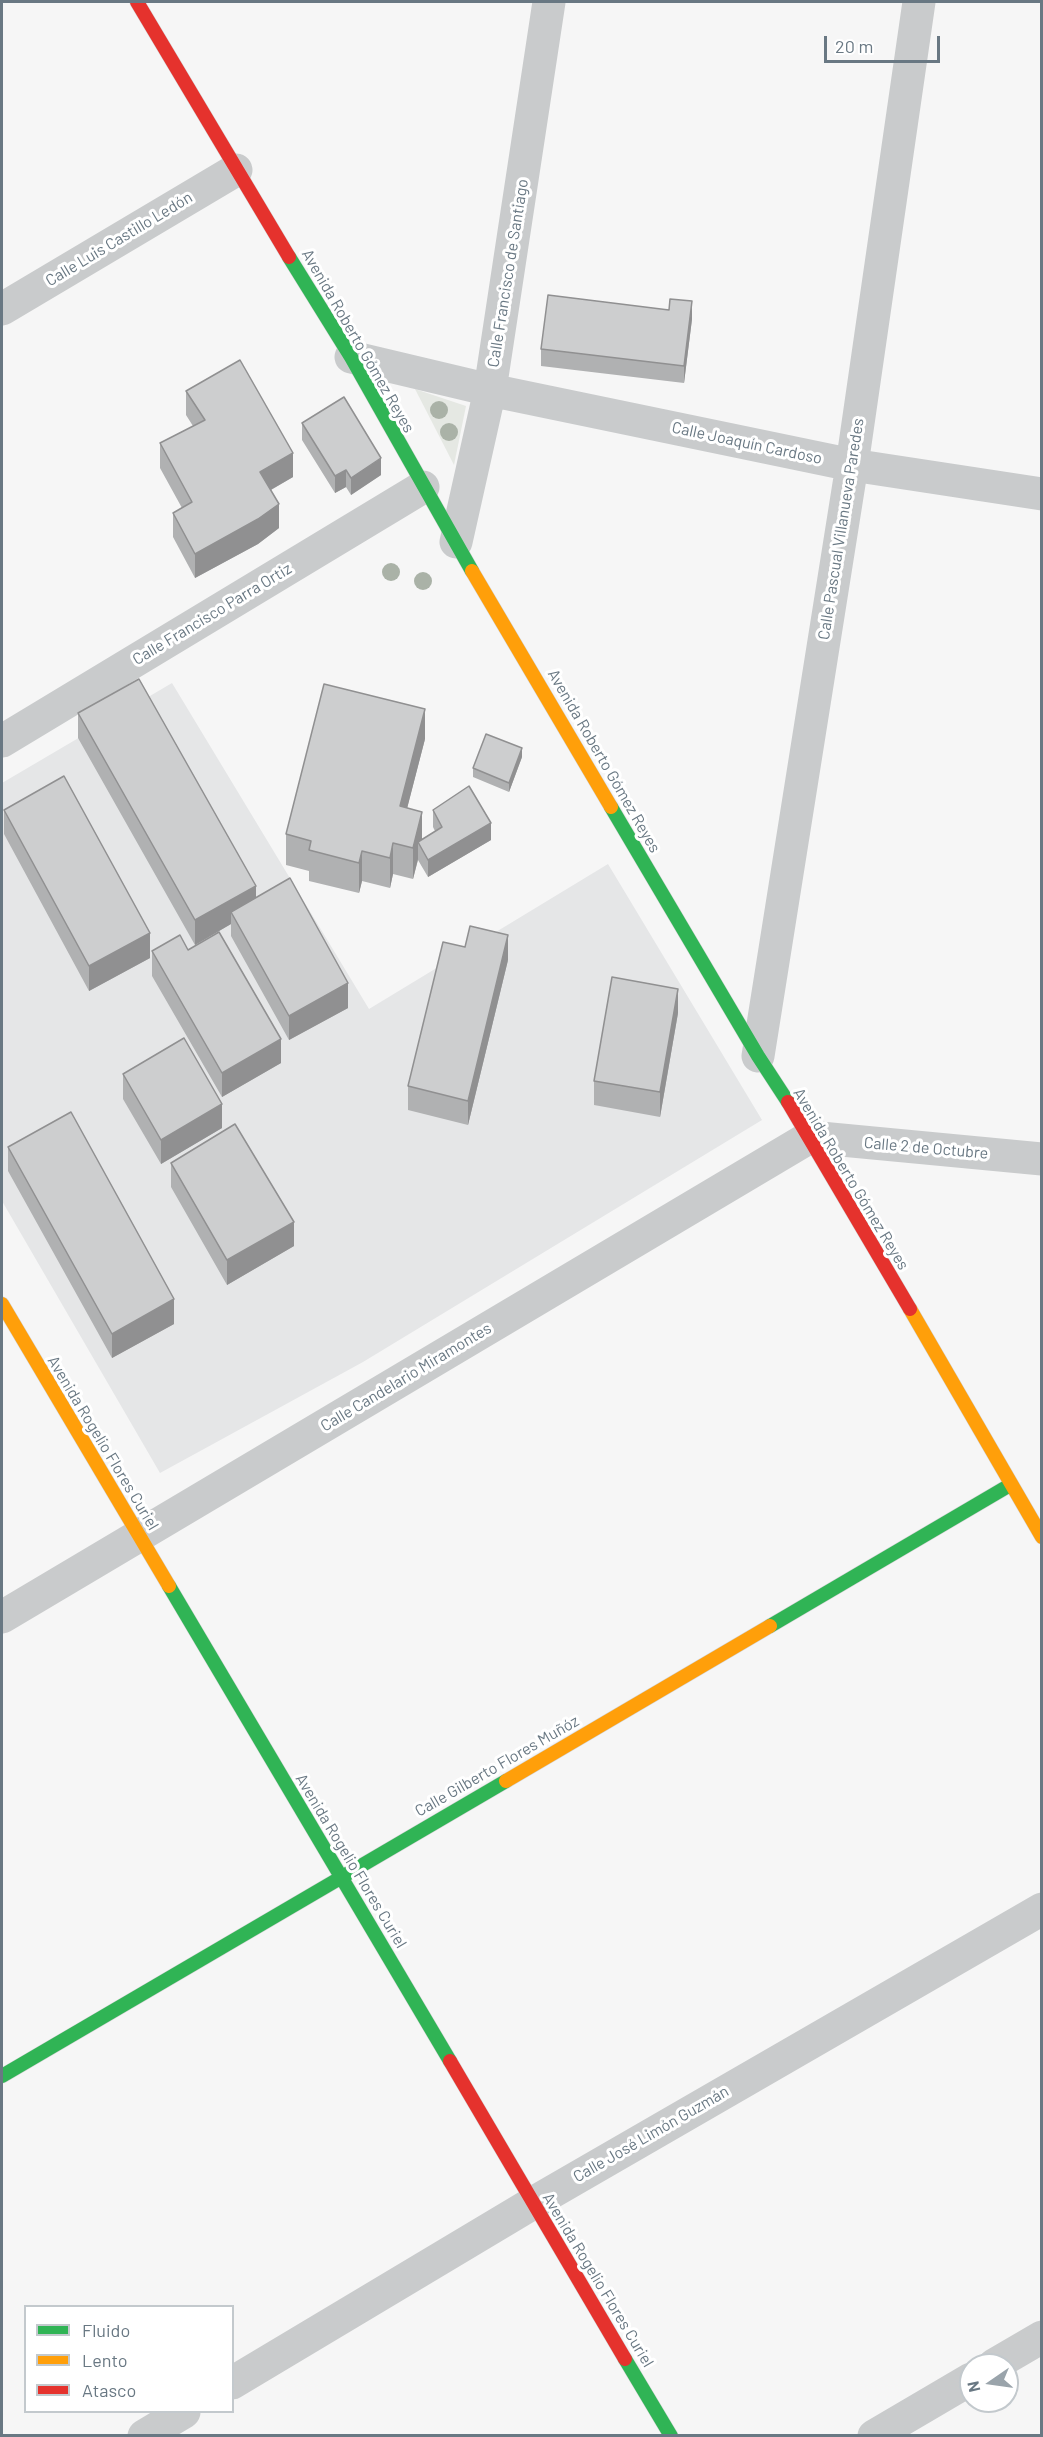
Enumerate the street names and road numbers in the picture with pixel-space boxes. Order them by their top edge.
street label: Calle Francisco de Santiago [484,177,532,369]
street label: Calle Luis Castillo Ledón [42,188,196,290]
street label: Avenida Roberto Gómez Reyes [298,246,418,436]
street label: Calle Pascual Villanueva Paredes [814,417,868,641]
street label: Calle Joaquín Cardoso [670,418,824,468]
street label: Calle Francisco Parra Ortiz [129,559,295,669]
street label: Avenida Roberto Gómez Reyes [544,666,664,856]
street label: Avenida Roberto Gómez Reyes [789,1085,913,1273]
street label: Calle 2 de Octubre [863,1133,989,1163]
street label: Calle Candelario Miramontes [317,1318,495,1436]
street label: Avenida Rogelio Flores Curiel [43,1352,163,1534]
street label: Calle Gilberto Flores Muñóz [412,1711,582,1821]
street label: Avenida Rogelio Flores Curiel [291,1770,411,1952]
street label: Calle José Limón Guzmán [570,2082,732,2186]
street label: Avenida Rogelio Flores Curiel [538,2189,658,2371]

